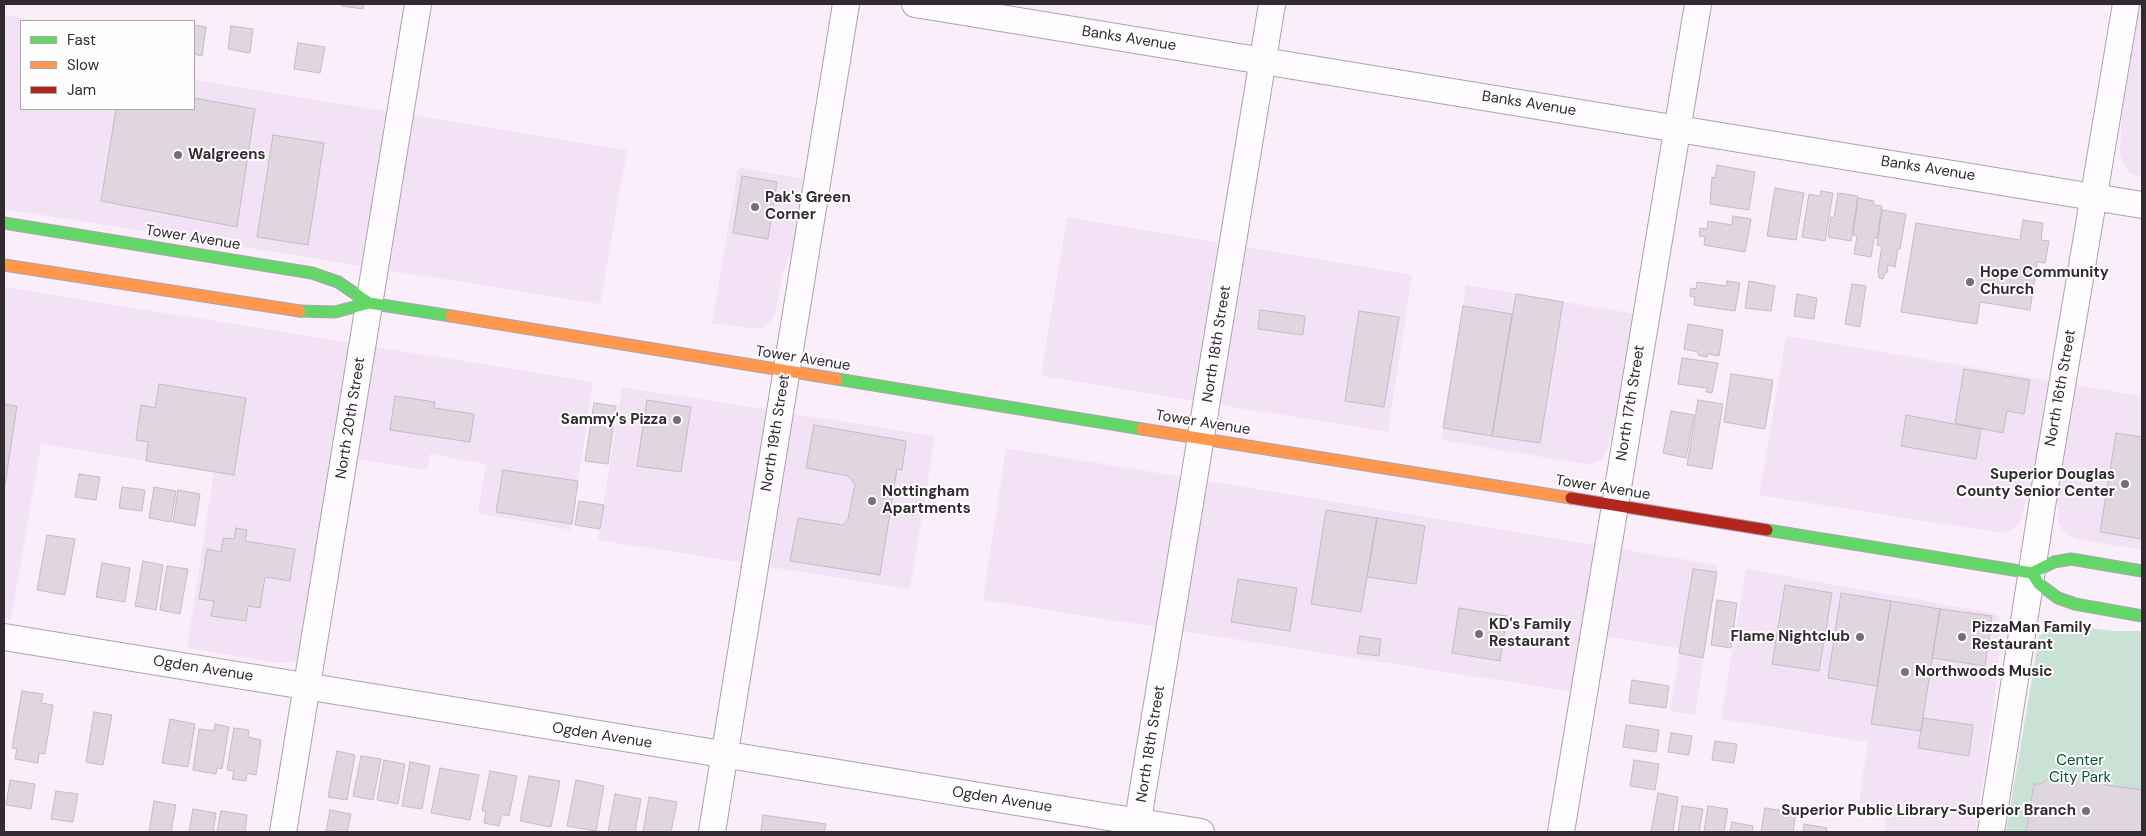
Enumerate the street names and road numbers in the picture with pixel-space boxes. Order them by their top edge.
street label: Banks Avenue [1080,23,1178,55]
street label: Banks Avenue [1480,88,1578,120]
street label: Banks Avenue [1879,153,1977,185]
street label: Tower Avenue [144,222,242,254]
street label: North 18th Street [1199,284,1235,404]
street label: North 16th Street [2042,328,2080,448]
street label: Tower Avenue [754,343,852,375]
street label: North 17th Street [1613,344,1649,462]
street label: North 20th Street [332,356,370,480]
street label: North 19th Street [758,373,794,493]
street label: Tower Avenue [1154,407,1252,439]
street label: Tower Avenue [1554,472,1652,504]
street label: Ogden Avenue [152,652,254,686]
street label: North 18th Street [1133,684,1169,804]
street label: Ogden Avenue [551,719,653,753]
street label: Ogden Avenue [951,783,1053,817]

